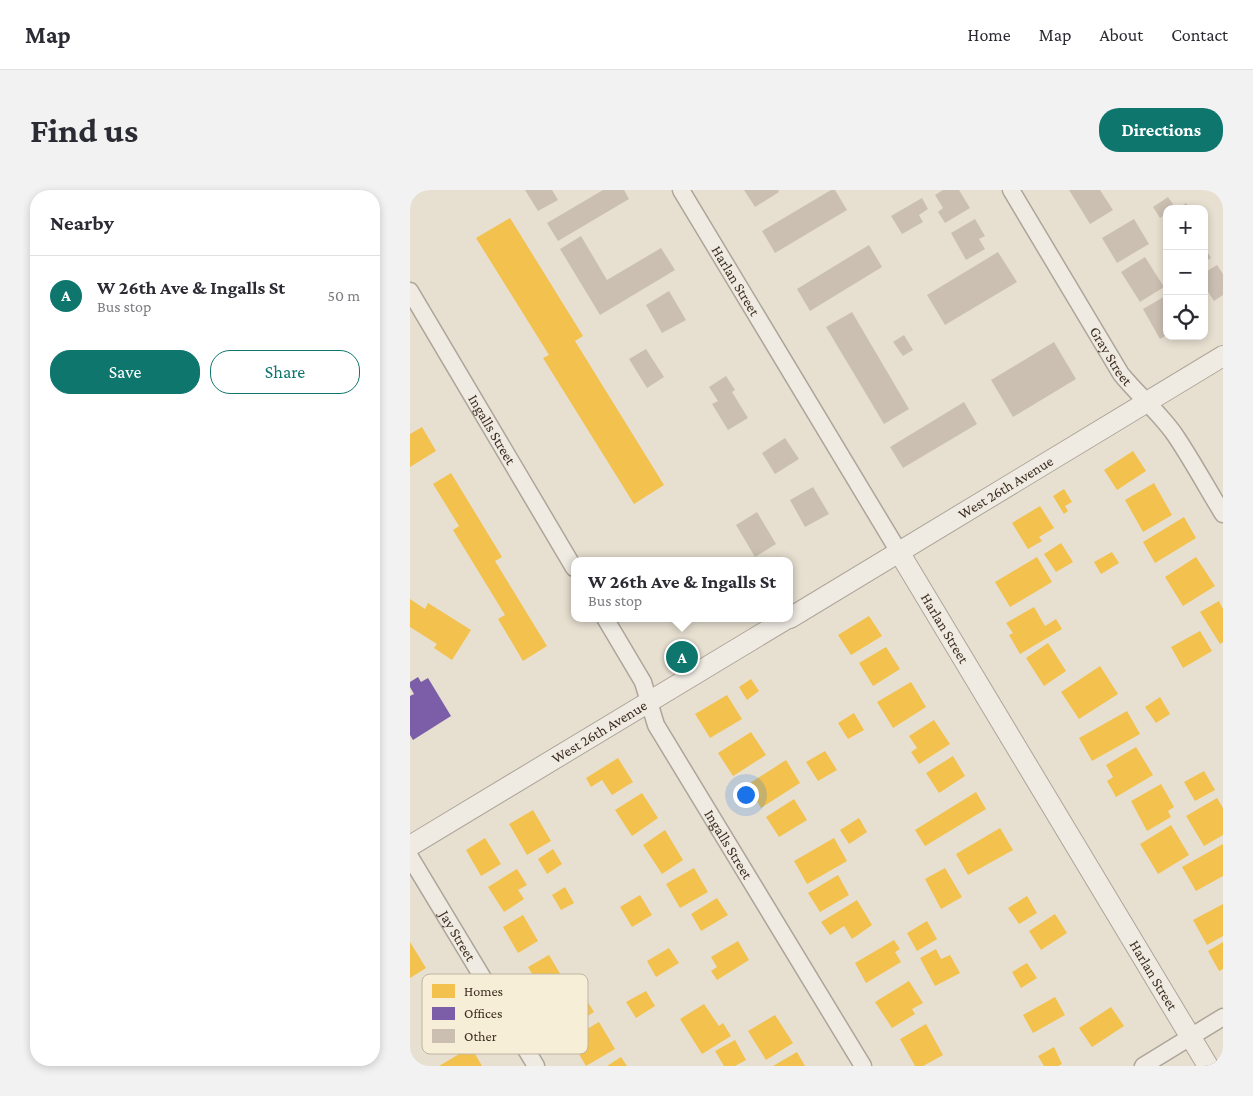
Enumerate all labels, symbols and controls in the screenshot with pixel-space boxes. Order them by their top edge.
text: Map [25,21,71,48]
text: Home [968,25,1011,45]
text: Map [1039,25,1071,45]
text: About [1099,25,1143,45]
text: Contact [1171,25,1228,45]
button: Directions [1099,108,1223,152]
text: Find us [30,111,138,150]
map controls [1163,205,1208,340]
button: + [1163,205,1208,250]
text: Nearby [50,211,114,235]
street label: Harlan Street [708,243,763,320]
button: − [1163,250,1208,295]
text: W 26th Ave & Ingalls St [97,277,285,298]
text: A [61,287,71,304]
text: 50 m [328,287,360,304]
button: locate [1163,295,1208,340]
text: Bus stop [97,298,151,315]
street label: Gray Street [1087,324,1136,390]
button: Save [50,350,200,394]
button: Share [210,350,360,394]
street label: Ingalls Street [465,392,519,468]
street label: West 26th Avenue [955,452,1056,522]
popup [571,557,793,622]
text: W 26th Ave & Ingalls St [588,571,776,592]
street label: Harlan Street [918,590,973,667]
text: Bus stop [588,592,642,609]
pin: A [666,638,698,676]
street label: West 26th Avenue [549,697,650,767]
your location [733,782,759,808]
street label: Ingalls Street [701,807,756,883]
street label: Jay Street [434,906,479,965]
street label: Harlan Street [1126,937,1181,1014]
legend [422,974,588,1054]
text: Homes [464,983,503,999]
text: Offices [464,1005,502,1021]
text: Other [464,1028,497,1044]

